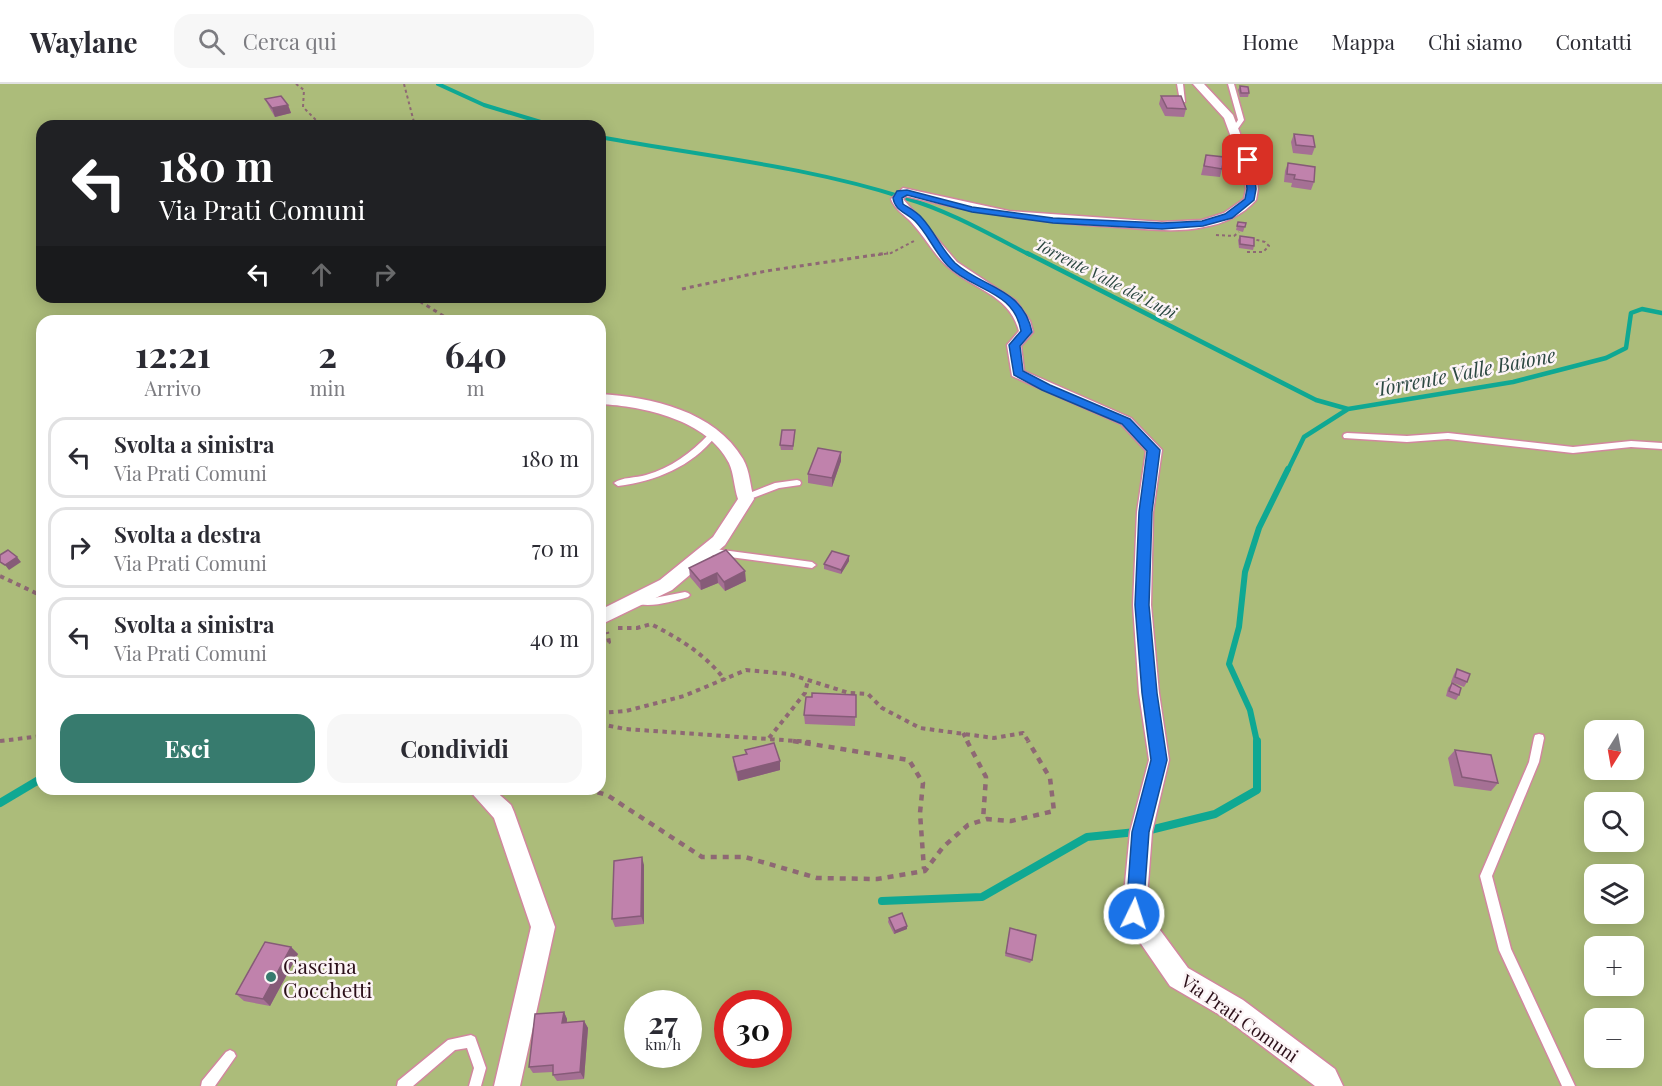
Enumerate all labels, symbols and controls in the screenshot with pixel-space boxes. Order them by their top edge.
search box [174,14,594,68]
text: Waylane [30,23,138,60]
icon: search [195,25,228,58]
text: Cerca qui [243,26,337,56]
text: Home [1242,27,1299,55]
text: Mappa [1332,27,1395,55]
text: Chi siamo [1428,27,1522,55]
text: Contatti [1555,27,1632,55]
pin [1222,134,1273,185]
text: 180 m [159,137,274,193]
icon: arrive [1231,143,1264,176]
icon: left [60,144,138,222]
text: Via Prati Comuni [159,191,366,227]
water label: Torrente Valle dei Lupi [1032,233,1181,323]
icon: left [242,258,275,291]
icon: ahead [305,258,338,291]
icon: right [368,258,401,291]
text: 12:21 [135,329,211,377]
text: 2 [318,329,337,377]
text: 640 [444,329,507,377]
water label: Torrente Valle Baione [1372,340,1558,402]
text: Arrivo [145,374,201,401]
text: min [310,374,345,401]
text: m [467,374,485,401]
text: Svolta a sinistra [114,429,274,459]
icon: left [63,441,96,474]
text: 180 m [521,443,579,473]
text: Via Prati Comuni [114,459,267,486]
text: Svolta a destra [114,519,261,549]
icon: right [63,531,96,564]
text: 70 m [532,533,579,563]
text: Via Prati Comuni [114,549,267,576]
text: Svolta a sinistra [114,609,274,639]
icon: left [63,621,96,654]
text: 40 m [530,623,579,653]
text: Via Prati Comuni [114,639,267,666]
button: Esci [60,714,315,783]
button: Condividi [327,714,582,783]
north arrow [1584,720,1644,780]
map controls [1584,720,1644,1068]
button: search [1584,792,1644,852]
button: layers [1584,864,1644,924]
position arrow [1102,882,1166,946]
button: + [1584,936,1644,996]
place label: Cascina Cocchetti [283,951,373,1003]
street label: Via Prati Comuni [1176,968,1303,1067]
marker: Cascina Cocchetti [264,970,278,984]
speed limit sign: 30 [714,990,792,1068]
text: 27 [648,1002,678,1042]
button: − [1584,1008,1644,1068]
text: km/h [645,1034,681,1054]

